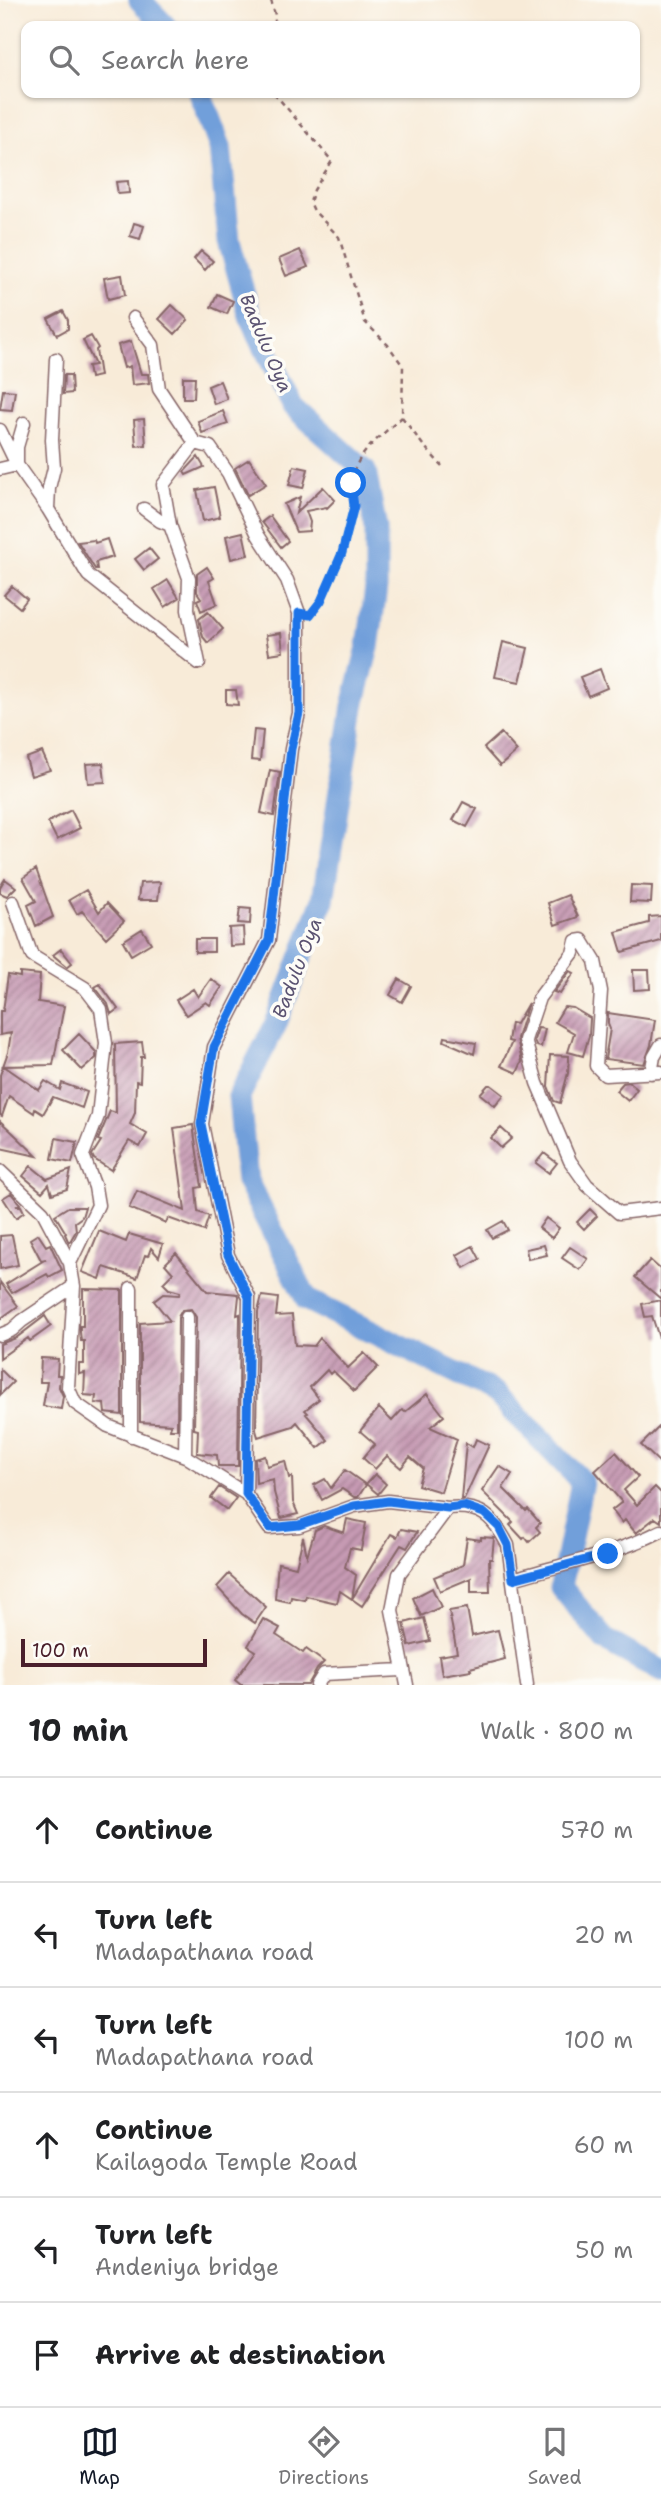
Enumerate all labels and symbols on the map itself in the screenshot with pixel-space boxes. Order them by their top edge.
water label: Badulu Oya [234,290,298,396]
route start [335,467,366,498]
water label: Badulu Oya [266,914,328,1022]
route end [592,1538,623,1569]
scale bar [21,1636,206,1668]

